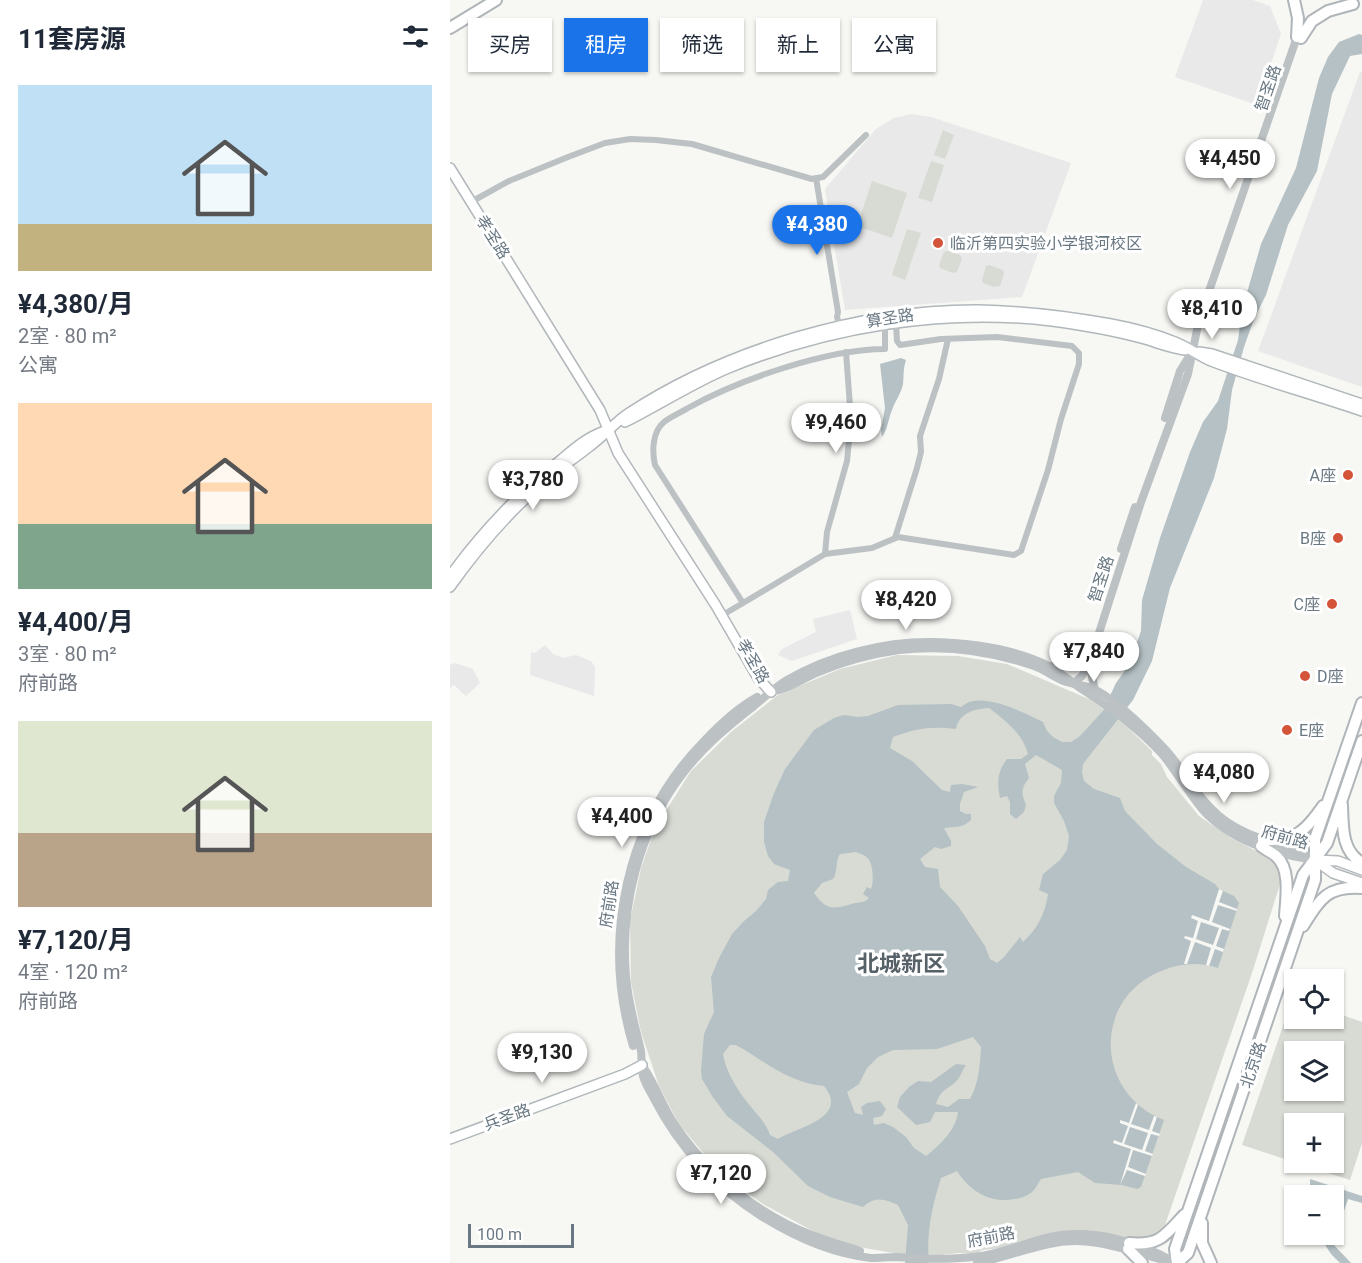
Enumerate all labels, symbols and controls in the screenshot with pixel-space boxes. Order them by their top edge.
chip: 买房 [468,18,552,72]
chip: 租房 [564,18,648,72]
chip: 筛选 [660,18,744,72]
chip: 新上 [756,18,840,72]
chip: 公寓 [852,18,936,72]
icon: filters [399,20,432,53]
text: 11套房源 [18,24,126,54]
street label: 智圣路 [1251,62,1285,114]
icon: home [171,124,279,232]
pin: ¥4,450 [1181,139,1279,190]
text: ¥4,450 [1199,146,1261,170]
pin: ¥4,380 [768,205,866,256]
street label: 孝圣路 [472,212,514,262]
text: ¥4,380 [786,212,848,236]
place label: 临沂第四实验小学银河校区 [950,234,1142,253]
marker: 临沂第四实验小学银河校区 [931,236,945,250]
text: ¥4,380/月 [18,289,134,319]
pin: ¥8,410 [1163,289,1261,340]
text: ¥8,410 [1181,296,1243,320]
street label: 算圣路 [865,305,915,331]
text: 2室 · 80 m² [18,324,117,348]
text: 公寓 [18,353,58,377]
pin: ¥9,460 [787,403,885,454]
text: ¥9,460 [805,410,867,434]
icon: home [171,442,279,550]
pin: ¥3,780 [484,460,582,511]
place label: A座 [1310,466,1336,485]
text: ¥3,780 [502,467,564,491]
marker: A座 [1341,468,1355,482]
place label: B座 [1300,529,1326,548]
marker: B座 [1331,531,1345,545]
street label: 智圣路 [1085,553,1117,605]
pin: ¥8,420 [857,580,955,631]
text: ¥8,420 [875,587,937,611]
place label: C座 [1294,595,1320,614]
marker: C座 [1325,597,1339,611]
text: ¥4,400/月 [18,607,134,637]
pin: ¥7,840 [1045,632,1143,683]
street label: 孝圣路 [733,635,773,687]
text: ¥7,840 [1063,639,1125,663]
text: 3室 · 80 m² [18,642,117,666]
place label: D座 [1317,667,1344,686]
marker: D座 [1298,669,1312,683]
text: 府前路 [18,671,78,695]
place label: E座 [1299,721,1324,740]
marker: E座 [1280,723,1294,737]
pin: ¥4,080 [1175,753,1273,804]
icon: home [171,760,279,868]
text: ¥4,080 [1193,760,1255,784]
pin: ¥4,400 [573,797,671,848]
text: ¥4,400 [591,804,653,828]
street label: 府前路 [1259,821,1311,853]
street label: 府前路 [596,879,622,929]
text: ¥7,120/月 [18,925,134,955]
district label: 北城新区 [857,951,945,976]
text: 4室 · 120 m² [18,960,128,984]
map controls [1284,969,1344,1245]
button: locate [1284,969,1344,1029]
text: 府前路 [18,989,78,1013]
pin: ¥9,130 [493,1033,591,1084]
street label: 北京路 [1236,1039,1270,1091]
text: ¥9,130 [511,1040,573,1064]
button: layers [1284,1041,1344,1101]
street label: 兵圣路 [481,1100,533,1134]
button: + [1284,1113,1344,1173]
pin: ¥7,120 [672,1154,770,1205]
text: ¥7,120 [690,1161,752,1185]
button: − [1284,1185,1344,1245]
scale bar [468,1221,574,1248]
street label: 府前路 [966,1223,1016,1251]
text: 100 m [477,1225,522,1244]

